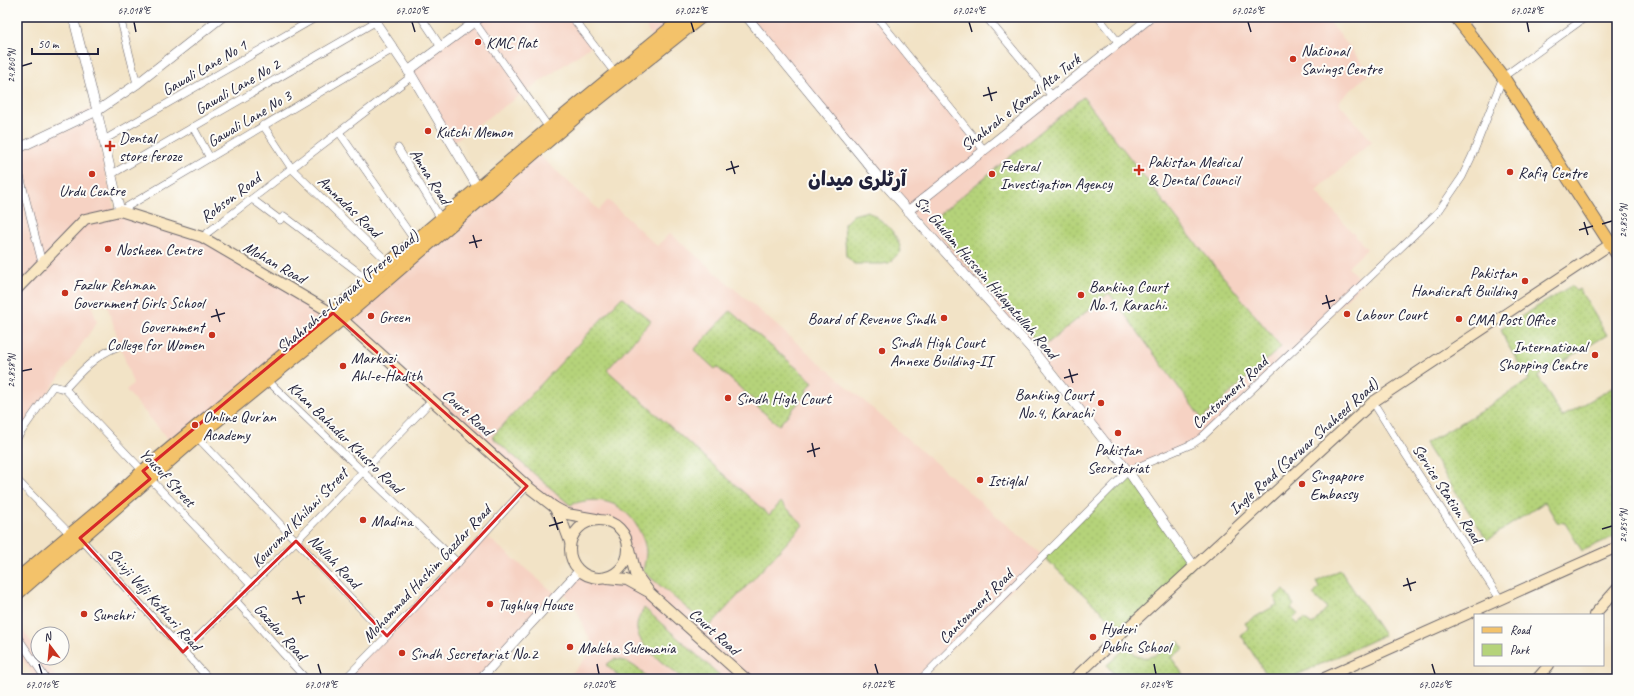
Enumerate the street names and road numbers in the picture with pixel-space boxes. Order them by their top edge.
street label: Gawali Lane No 1 [158,35,251,100]
street label: Shahrah e Kamal Ata Turk [957,49,1085,156]
street label: Gawali Lane No 2 [191,54,285,119]
street label: Gawali Lane No 3 [204,85,297,152]
street label: Amna Road [405,145,456,210]
street label: Robson Road [196,167,267,227]
street label: Amnadas Road [313,172,387,244]
street label: Sir Ghulam Hussain Hidayatullah Road [910,192,1064,365]
street label: Shahrah-e-Liaquat (Frere Road) [272,226,424,357]
street label: Mohan Road [240,237,312,290]
street label: Cantonment Road [1187,350,1274,433]
street label: Ingle Road (Sarwar Shaheed Road) [1225,374,1383,519]
street label: Khan Bahadur Khusro Road [284,378,409,500]
street label: Court Road [438,385,499,442]
street label: Service Station Road [1408,440,1488,549]
street label: Yousuf Street [135,444,201,512]
street label: Kourumal Khilani Street [247,462,354,572]
street label: Mohammad Hashim Gazdar Road [358,499,497,646]
street label: Nallah Road [304,531,367,595]
street label: Shivji Velji Kothari Road [103,544,207,657]
street label: Cantonment Road [934,563,1019,648]
street label: Gazdar Road [250,599,313,666]
street label: Court Road [685,604,746,661]

